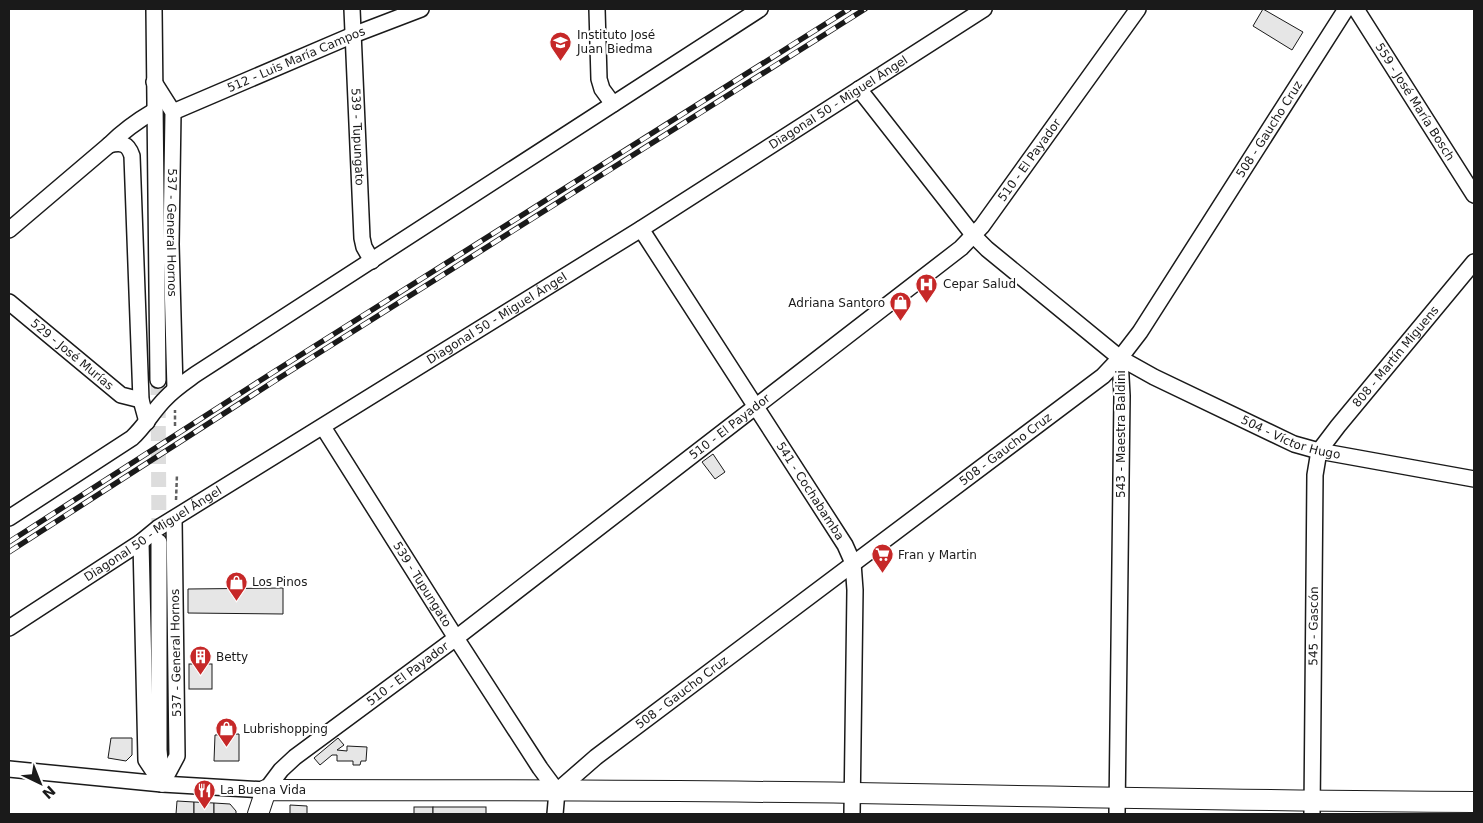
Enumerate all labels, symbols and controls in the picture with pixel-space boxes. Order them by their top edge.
street label: 512 - Luis María Campos [225,24,367,95]
place label: Instituto José Juan Biedma [576,28,655,56]
school or university icon: Instituto José Juan Biedma [549,30,573,61]
street label: 559 - José María Bosch [1372,40,1457,163]
street label: Diagonal 50 - Miguel Ángel [766,53,910,152]
street label: 508 - Gaucho Cruz [1233,78,1305,180]
street label: 539 - Tupungato [348,88,367,186]
street label: 510 - El Payador [995,116,1064,204]
street label: 537 - General Hornos [164,168,179,297]
street label: Diagonal 50 - Miguel Ángel [424,270,569,367]
hospital icon: Cepar Salud [915,272,939,303]
place label: Cepar Salud [943,277,1016,291]
shop icon: Adriana Santoro [889,291,913,322]
place label: Adriana Santoro [788,296,885,310]
street label: 808 - Martín Miguens [1350,303,1442,410]
street label: 529 - José Murías [28,316,116,393]
street label: 543 - Maestra Baldini [1114,370,1128,498]
street label: 510 - El Payador [687,391,773,462]
street label: 508 - Gaucho Cruz [957,410,1054,488]
street label: 504 - Víctor Hugo [1239,413,1342,462]
street label: 541 - Cochabamba [773,439,847,543]
street label: Diagonal 50 - Miguel Ángel [81,483,224,584]
street label: 539 - Tupungato [390,539,454,630]
supermarket icon: Fran y Martin [870,543,894,574]
place label: Fran y Martin [898,548,977,562]
shop icon: Los Pinos [224,570,248,601]
place label: Los Pinos [252,575,307,589]
street label: 545 - Gascón [1306,586,1321,666]
street label: 537 - General Hornos [168,589,184,717]
street label: 510 - El Payador [364,639,451,709]
building icon: Betty [188,645,212,676]
place label: Betty [216,650,248,664]
street label: 508 - Gaucho Cruz [633,653,731,732]
shop icon: Lubrishopping [215,717,239,748]
place label: Lubrishopping [243,722,328,736]
north arrow [15,758,65,808]
restaurant icon: La Buena Vida [192,778,216,809]
text: N [39,783,59,802]
place label: La Buena Vida [220,783,306,797]

